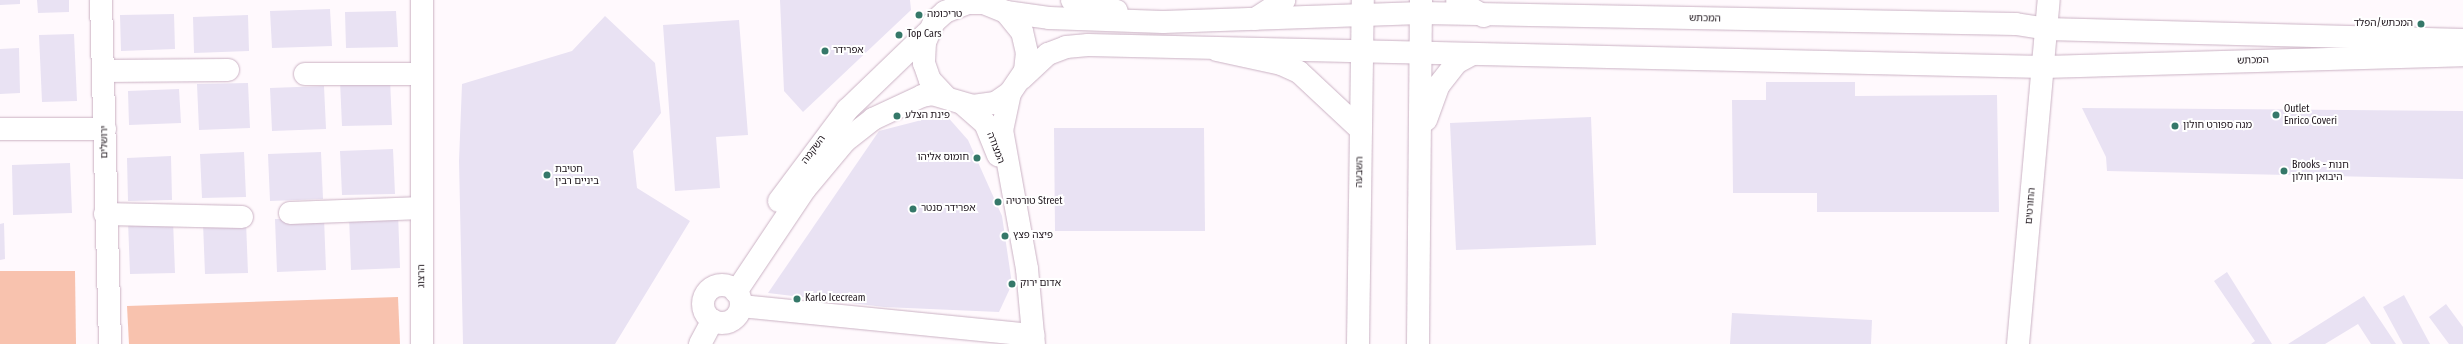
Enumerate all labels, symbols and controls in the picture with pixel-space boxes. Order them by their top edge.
place label: טריכומה [927,9,962,21]
marker: טריכומה [914,10,924,20]
street label: המכתש [1689,13,1721,25]
place label: המכתש/הפלד [2354,18,2413,30]
marker: המכתש/הפלד [2416,19,2426,29]
place label: Top Cars [907,29,942,41]
marker: Top Cars [894,30,904,40]
place label: אפרידר [833,45,864,57]
marker: אפרידר [820,46,830,56]
street label: המכתש [2237,54,2269,68]
place label: Outlet Enrico Coveri [2284,103,2337,126]
place label: פינת הצלע [905,110,950,122]
marker: Outlet Enrico Coveri [2271,110,2281,120]
marker: פינת הצלע [892,111,902,121]
place label: מגה ספורט חולון [2183,120,2252,132]
marker: מגה ספורט חולון [2170,121,2180,131]
street label: ירושלים [99,126,111,158]
street label: המצודה [983,130,1007,166]
street label: השקמה [799,133,829,167]
place label: חומוס אליהו [918,152,969,164]
marker: חומוס אליהו [972,153,982,163]
street label: השבעה [1354,156,1366,188]
place label: Brooks - חנות היבואן חולון [2292,159,2349,182]
place label: חטיבת ביניים רבין [555,163,599,186]
marker: Brooks - חנות היבואן חולון [2279,166,2289,176]
marker: חטיבת ביניים רבין [542,170,552,180]
street label: החורטים [2023,187,2039,225]
place label: טורטיה Street [1006,196,1063,208]
marker: טורטיה Street [993,197,1003,207]
place label: אפרידר סנטר [921,203,975,215]
marker: אפרידר סנטר [908,204,918,214]
place label: פיצה פצץ [1013,230,1053,242]
marker: פיצה פצץ [1000,231,1010,241]
street label: הרצוג [416,264,428,288]
place label: אדום ירוק [1020,278,1061,290]
marker: אדום ירוק [1007,279,1017,289]
place label: Karlo Icecream [805,293,865,305]
marker: Karlo Icecream [792,294,802,304]

